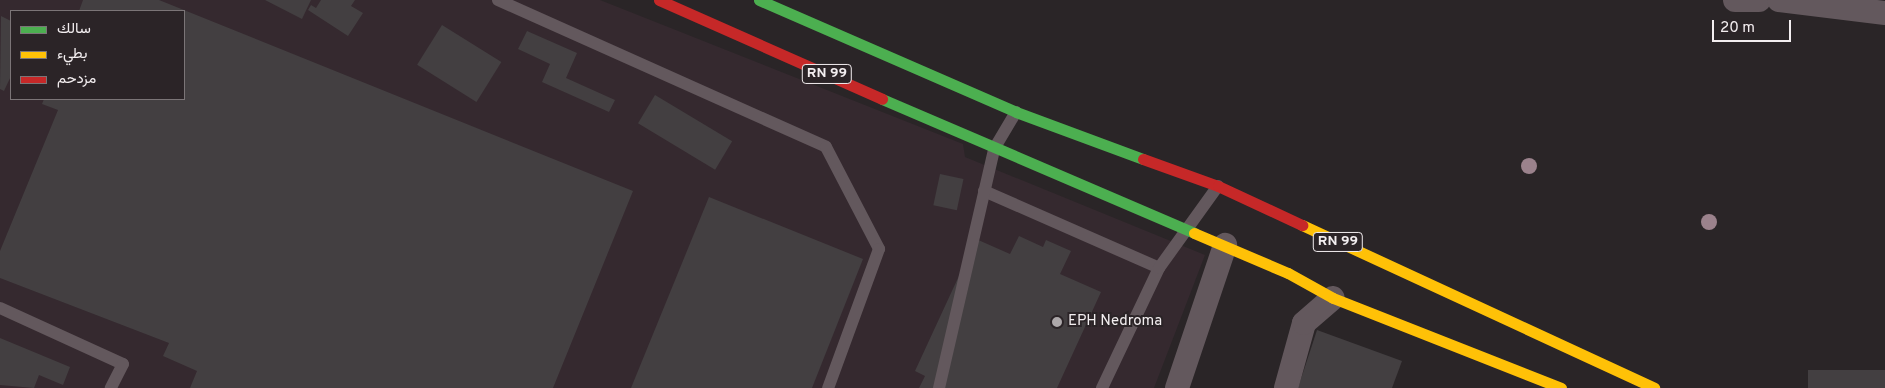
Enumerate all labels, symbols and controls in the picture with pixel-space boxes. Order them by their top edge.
legend [10,10,185,100]
scale bar [1715,10,1794,42]
text: 20 m [1720,19,1755,38]
text: سالك [57,20,91,39]
text: بطيء [57,45,87,64]
road number: RN 99 [801,62,853,86]
text: مزدحم [57,70,96,89]
road number: RN 99 [1312,230,1364,253]
place label: EPH Nedroma [1068,313,1162,331]
marker: EPH Nedroma [1050,315,1064,329]

